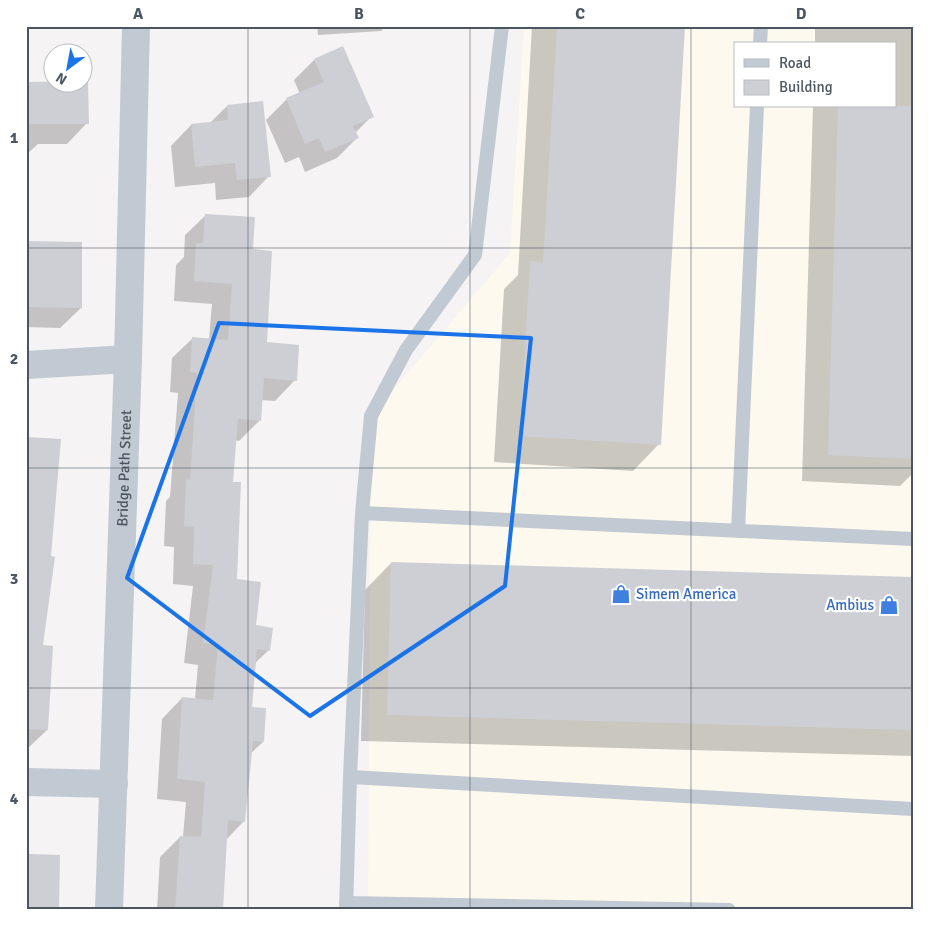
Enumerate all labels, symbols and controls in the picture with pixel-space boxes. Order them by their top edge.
text: A [133,4,144,24]
text: B [354,4,364,24]
text: C [575,4,585,24]
text: D [796,4,807,24]
north arrow [42,42,92,92]
legend [734,42,896,108]
text: Road [779,54,811,72]
text: N [53,69,70,88]
text: Building [779,78,833,96]
text: 1 [10,128,19,148]
text: 2 [10,349,18,369]
street label: Bridge Path Street [113,410,135,527]
text: 3 [10,569,18,589]
shop icon: Simem America [610,583,632,605]
place label: Simem America [636,585,736,603]
shop icon: Ambius [878,594,900,616]
place label: Ambius [826,596,874,614]
text: 4 [10,789,19,809]

